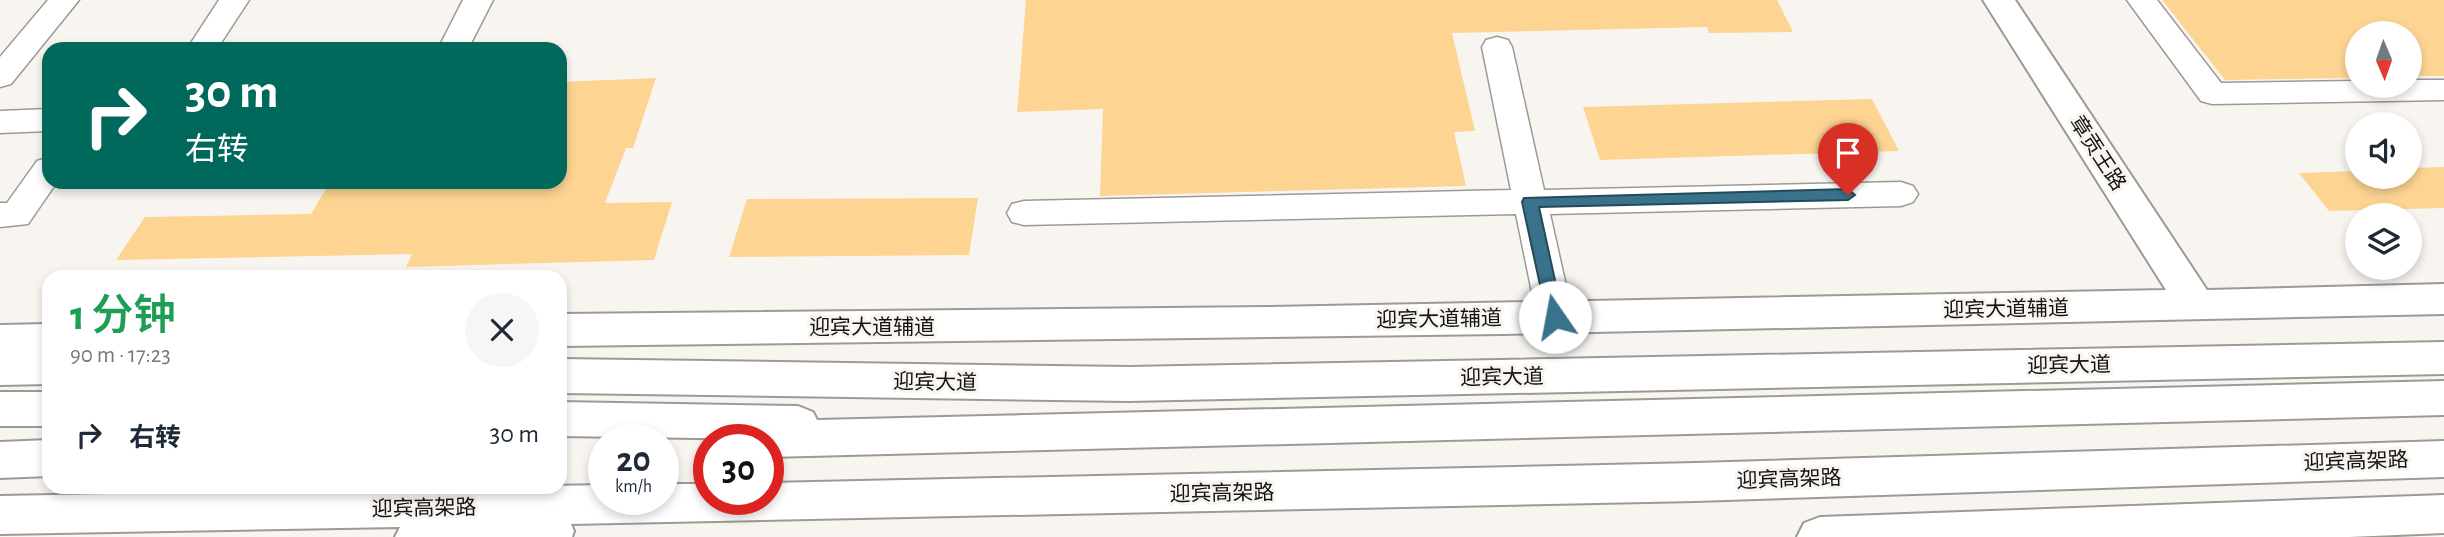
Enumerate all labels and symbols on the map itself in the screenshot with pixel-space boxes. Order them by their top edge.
north arrow [2345,21,2422,98]
street label: 章贡王路 [2066,112,2130,194]
pin [1818,123,1878,195]
position arrow [1518,280,1592,354]
street label: 迎宾大道辅道 [1943,297,2069,321]
street label: 迎宾大道辅道 [1376,307,1502,331]
street label: 迎宾大道辅道 [809,316,935,338]
street label: 迎宾大道 [2027,353,2111,377]
street label: 迎宾大道 [1460,365,1544,389]
street label: 迎宾大道 [893,370,977,394]
speed limit sign: 30 [693,424,784,515]
street label: 迎宾高架路 [2303,448,2409,474]
street label: 迎宾高架路 [1736,466,1842,492]
street label: 迎宾高架路 [1169,481,1275,505]
street label: 迎宾高架路 [371,496,477,520]

